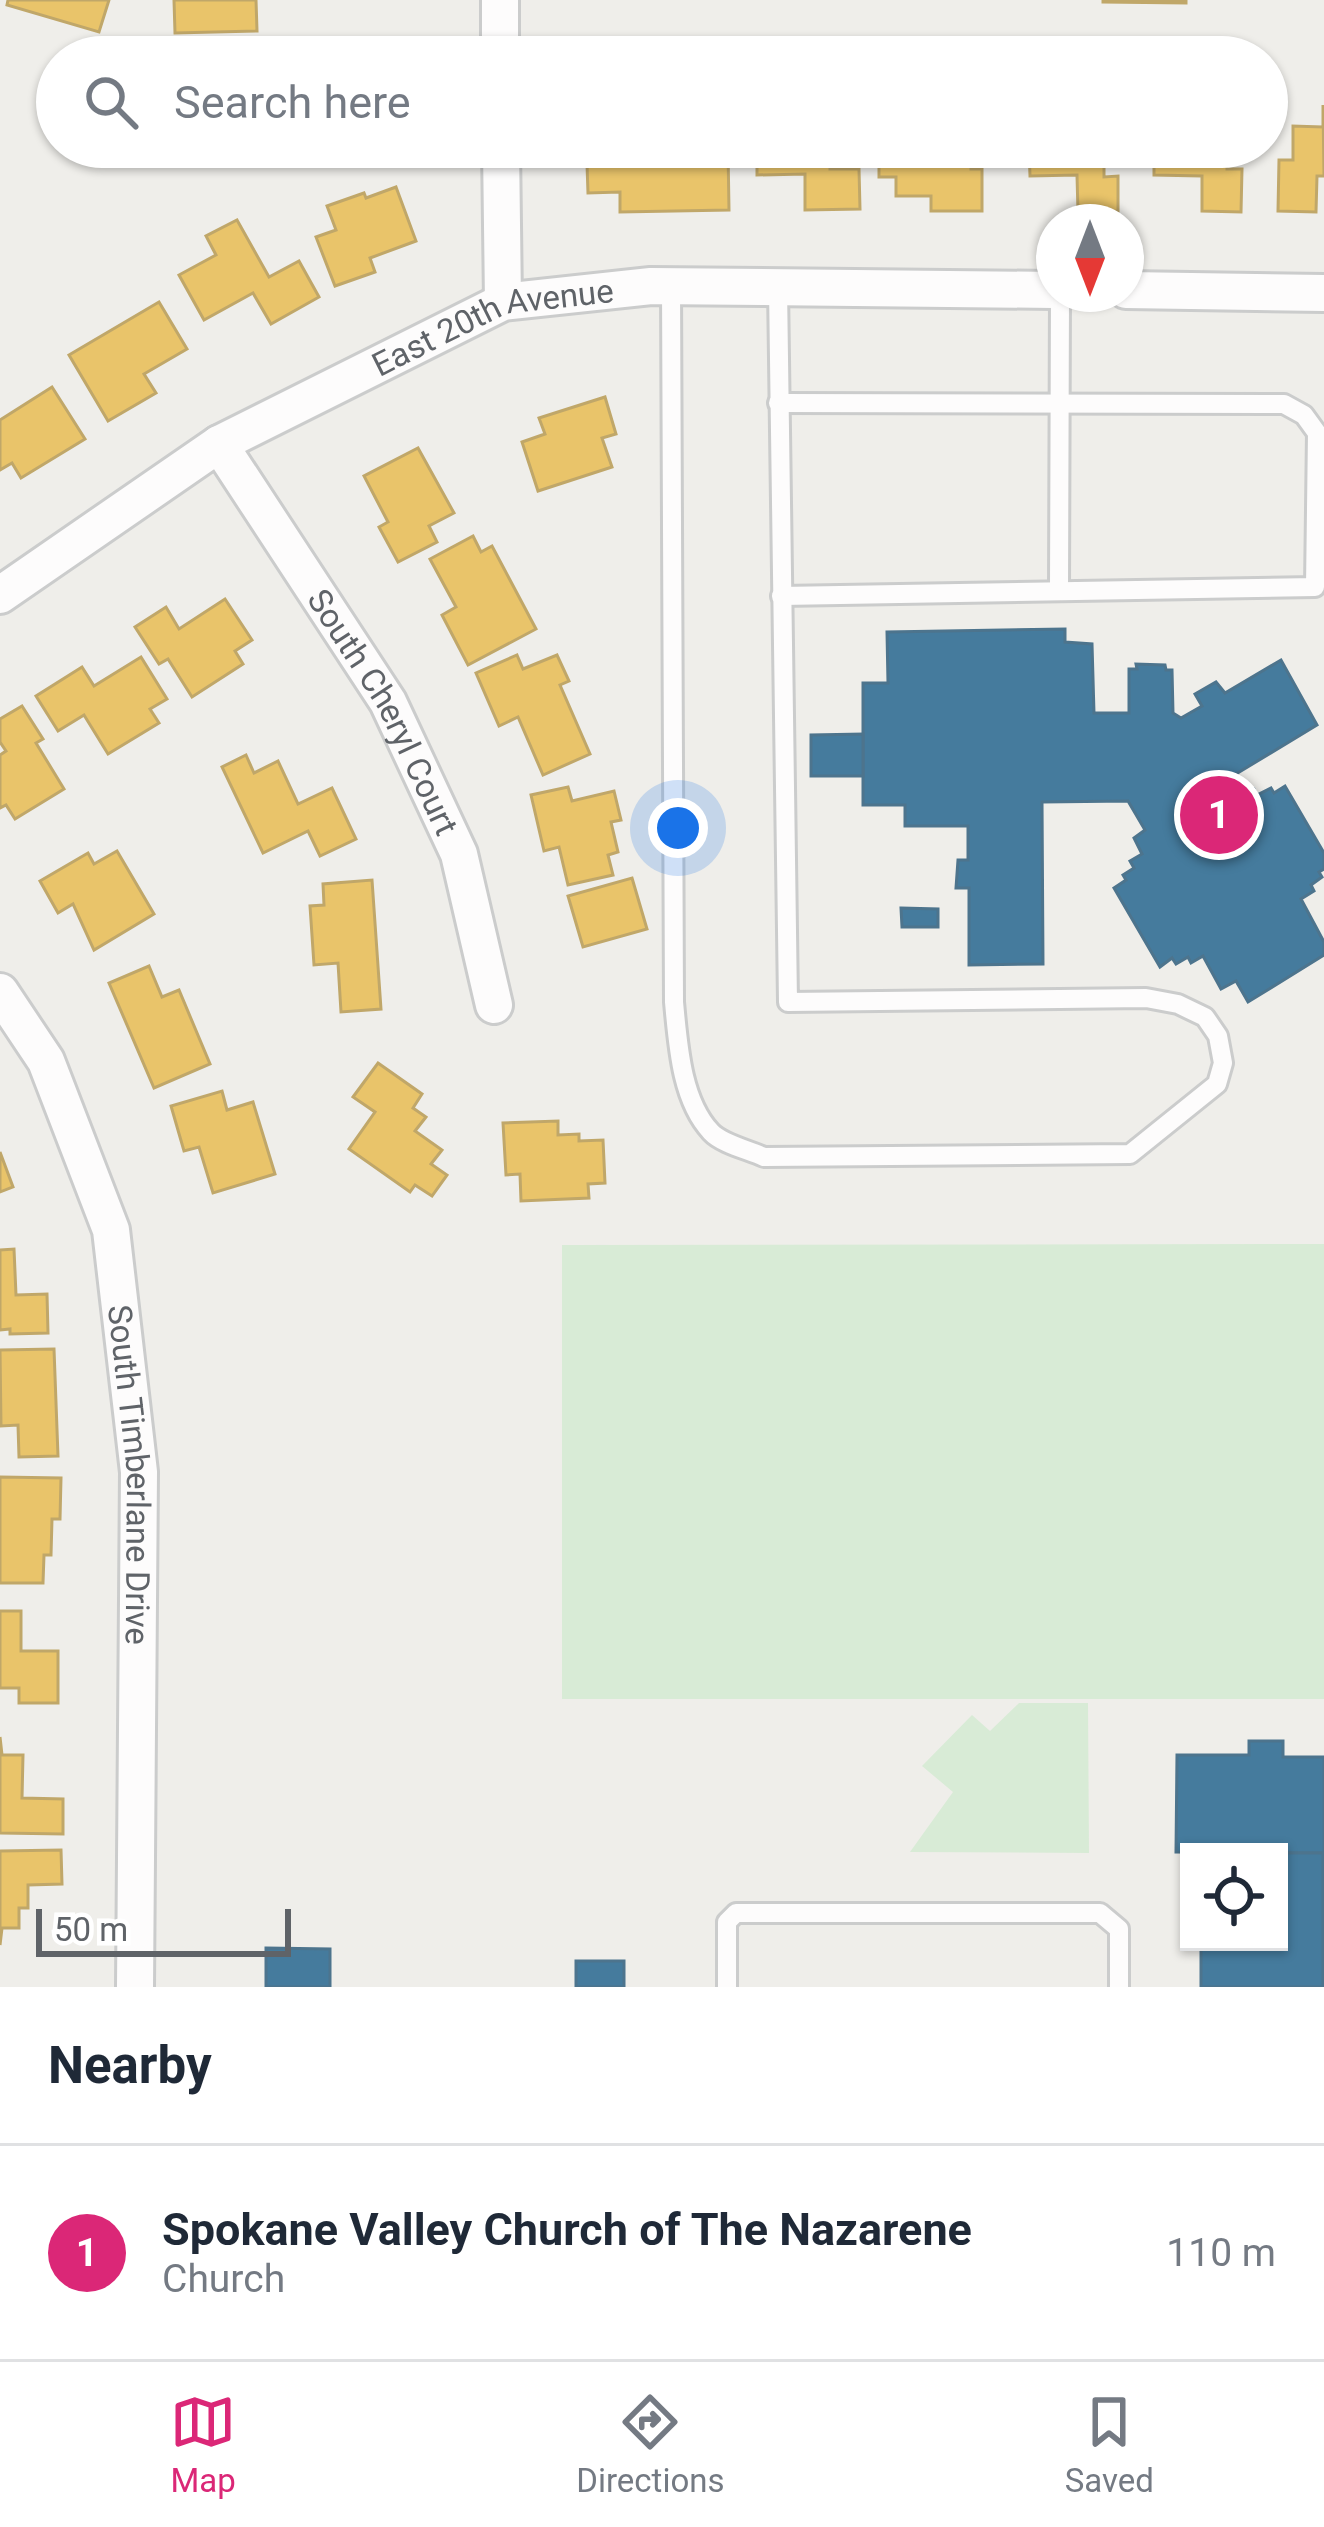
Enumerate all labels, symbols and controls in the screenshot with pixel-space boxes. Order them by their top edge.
search box [36,36,1288,168]
icon: search [78,69,144,135]
text: Search here [174,76,411,129]
north arrow [1036,204,1144,312]
street label: East 20th Avenue [365,271,615,384]
street label: South Cheryl Court [300,582,467,841]
pin: 1 [1180,770,1258,860]
your location [648,798,708,858]
street label: South Timberlane Drive [100,1303,158,1645]
map controls [1180,1843,1288,1951]
button: locate [1180,1843,1288,1951]
scale bar [36,1903,291,1956]
text: 50 m [54,1910,128,1949]
text: Nearby [48,2036,212,2095]
text: Spokane Valley Church of The Nazarene [162,2203,972,2256]
text: 1 [76,2230,98,2276]
text: 110 m [1166,2230,1276,2276]
text: Church [162,2256,285,2302]
tab: Map [170,2389,236,2500]
tab: Directions [576,2389,725,2500]
tab: Saved [1065,2389,1154,2500]

